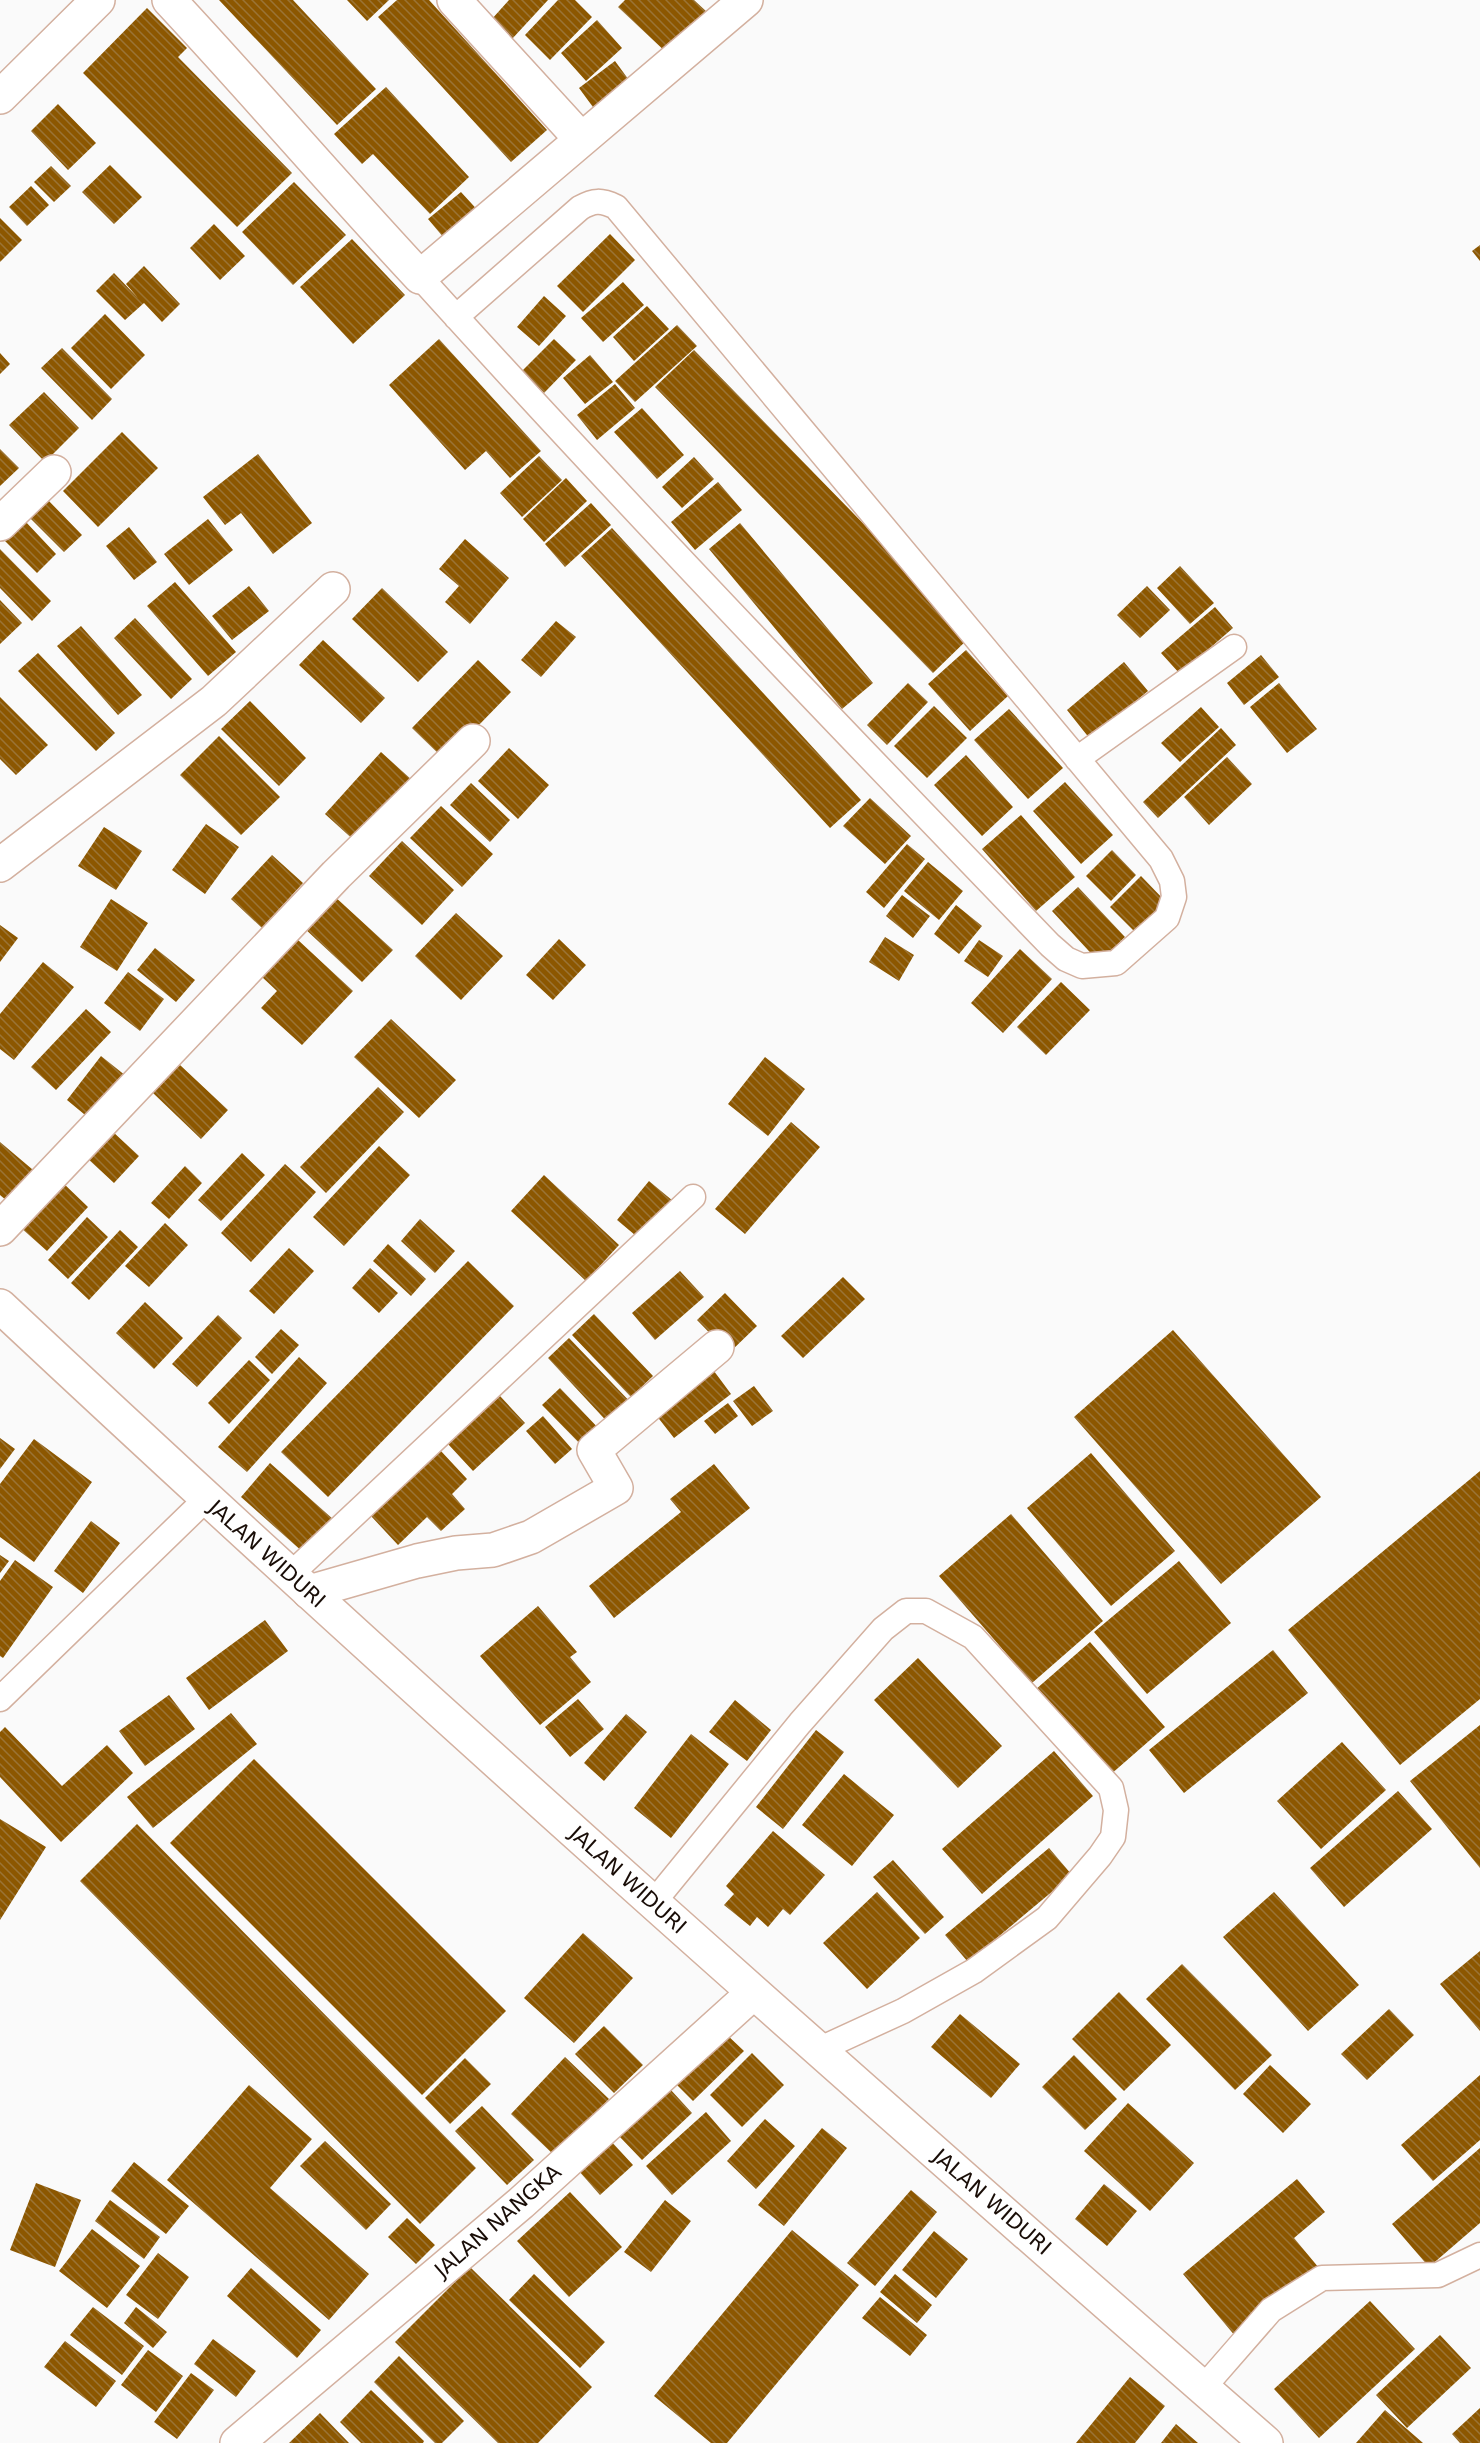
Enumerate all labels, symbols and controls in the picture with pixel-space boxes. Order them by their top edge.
street label: JALAN WIDURI [202,1494,330,1613]
street label: JALAN WIDURI [563,1820,691,1939]
street label: JALAN WIDURI [927,2143,1056,2260]
street label: JALAN NANGKA [429,2159,566,2284]

